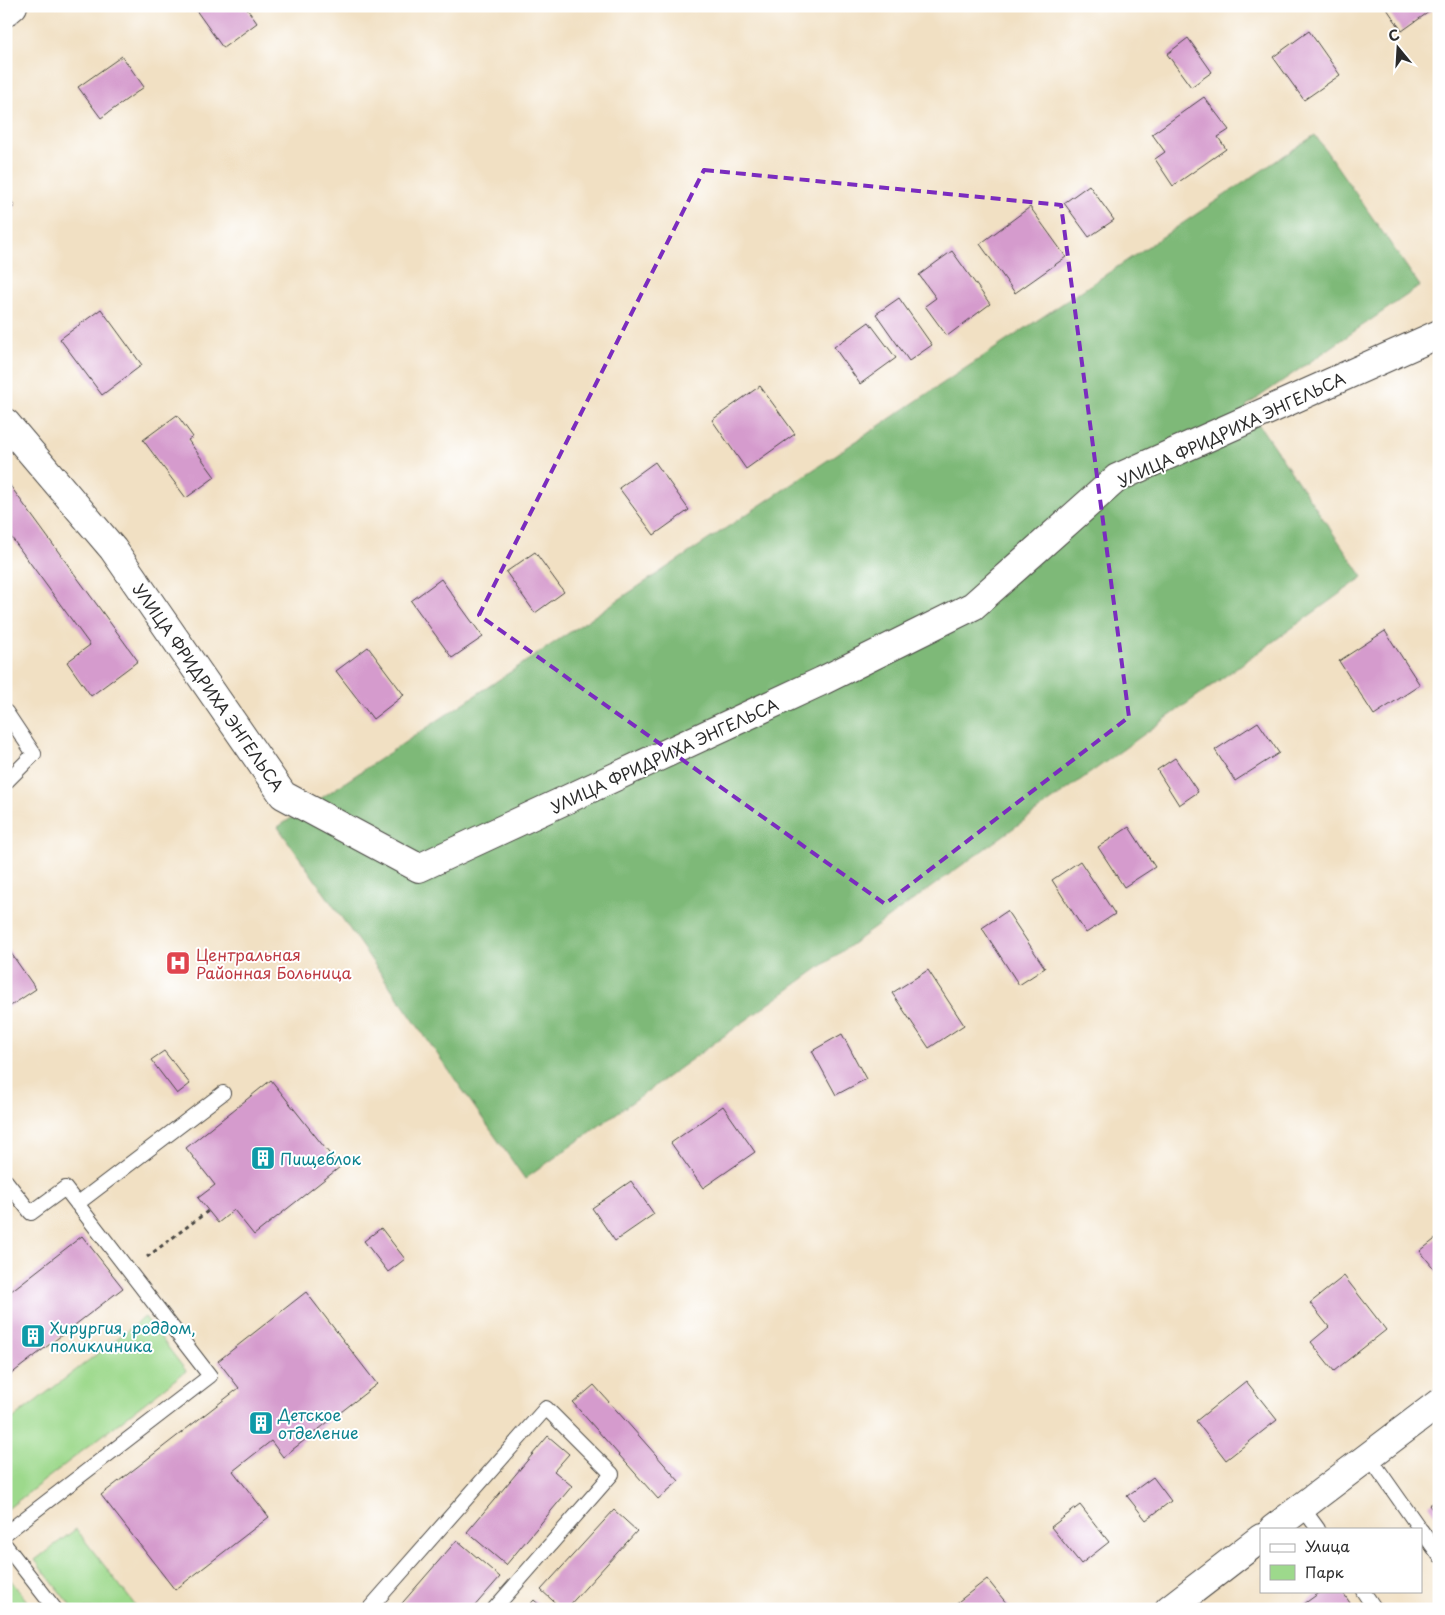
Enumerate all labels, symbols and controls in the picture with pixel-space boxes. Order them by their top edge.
north arrow [1372,22,1422,72]
text: С [1386,24,1402,47]
street label: УЛИЦА ФРИДРИХА ЭНГЕЛЬСА [1113,366,1349,492]
street label: УЛИЦА ФРИДРИХА ЭНГЕЛЬСА [128,578,290,796]
street label: УЛИЦА ФРИДРИХА ЭНГЕЛЬСА [546,692,782,818]
place label: Центральная Районная Больница [196,942,352,984]
hospital icon: Центральная Районная Больница [165,950,191,976]
building icon: Пищеблок [250,1145,276,1171]
place label: Пищеблок [280,1146,361,1170]
place label: Хирургия, роддом, поликлиника [50,1315,196,1357]
building icon: Хирургия, роддом, поликлиника [20,1323,46,1349]
place label: Детское отделение [277,1402,359,1444]
building icon: Детское отделение [248,1410,274,1436]
legend [1260,1528,1422,1592]
text: Улица [1305,1534,1350,1557]
text: Парк [1305,1560,1344,1583]

